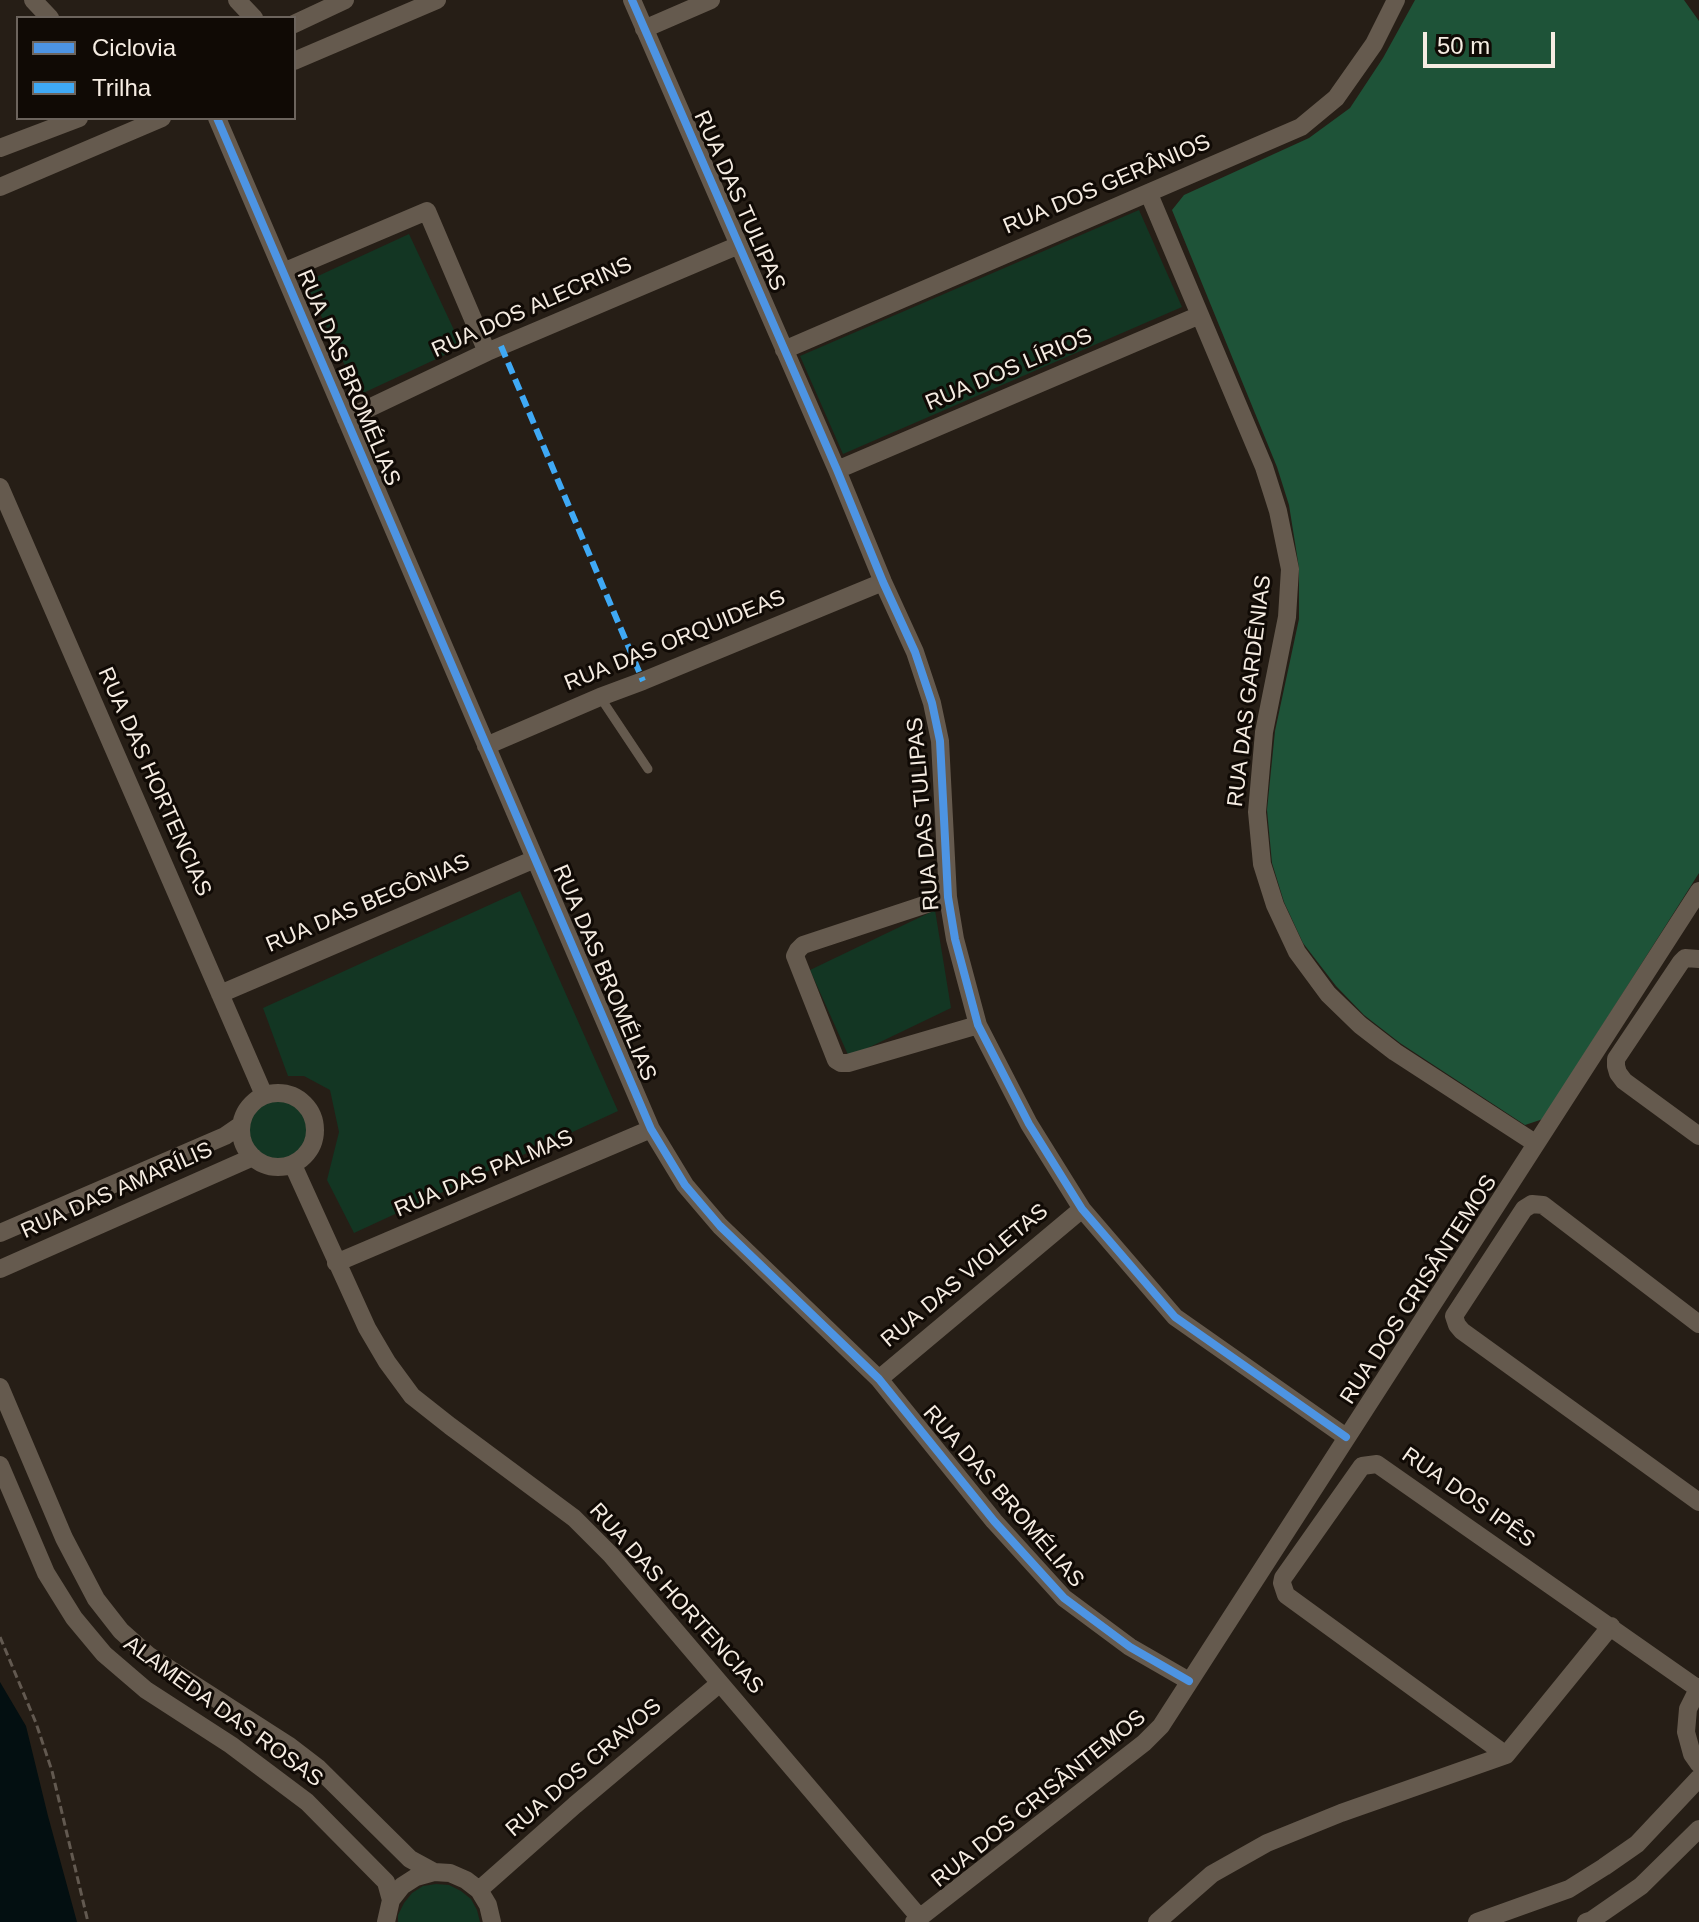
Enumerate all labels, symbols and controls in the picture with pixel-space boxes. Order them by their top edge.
legend [16,16,296,120]
scale bar [1427,16,1559,66]
text: 50 m [1437,32,1490,59]
text: Ciclovia [92,34,176,61]
text: Trilha [92,74,151,101]
street label: RUA DAS TULIPAS [687,107,791,295]
street label: RUA DOS GERÂNIOS [999,129,1215,241]
street label: RUA DOS ALECRINS [428,252,636,364]
street label: RUA DAS BROMÉLIAS [290,266,406,490]
street label: RUA DOS LÍRIOS [922,323,1096,417]
street label: RUA DAS GARDÊNIAS [1223,574,1277,808]
street label: RUA DAS ORQUIDEAS [561,585,789,697]
street label: RUA DAS HORTENCIAS [92,663,216,901]
street label: RUA DAS TULIPAS [902,716,946,912]
street label: RUA DAS BEGÔNIAS [262,849,474,959]
street label: RUA DAS BROMÉLIAS [546,861,662,1085]
street label: RUA DAS PALMAS [391,1124,577,1224]
street label: RUA DAS AMARÍLIS [17,1137,217,1245]
street label: RUA DOS CRISÂNTEMOS [1335,1171,1503,1409]
street label: RUA DAS VIOLETAS [876,1198,1054,1354]
street label: RUA DAS BROMÉLIAS [917,1401,1089,1593]
street label: RUA DOS IPÊS [1396,1442,1540,1554]
street label: RUA DAS HORTENCIAS [583,1498,769,1700]
street label: ALAMEDA DAS ROSAS [118,1631,328,1793]
street label: RUA DOS CRAVOS [501,1693,667,1843]
street label: RUA DOS CRISÂNTEMOS [927,1705,1151,1893]

